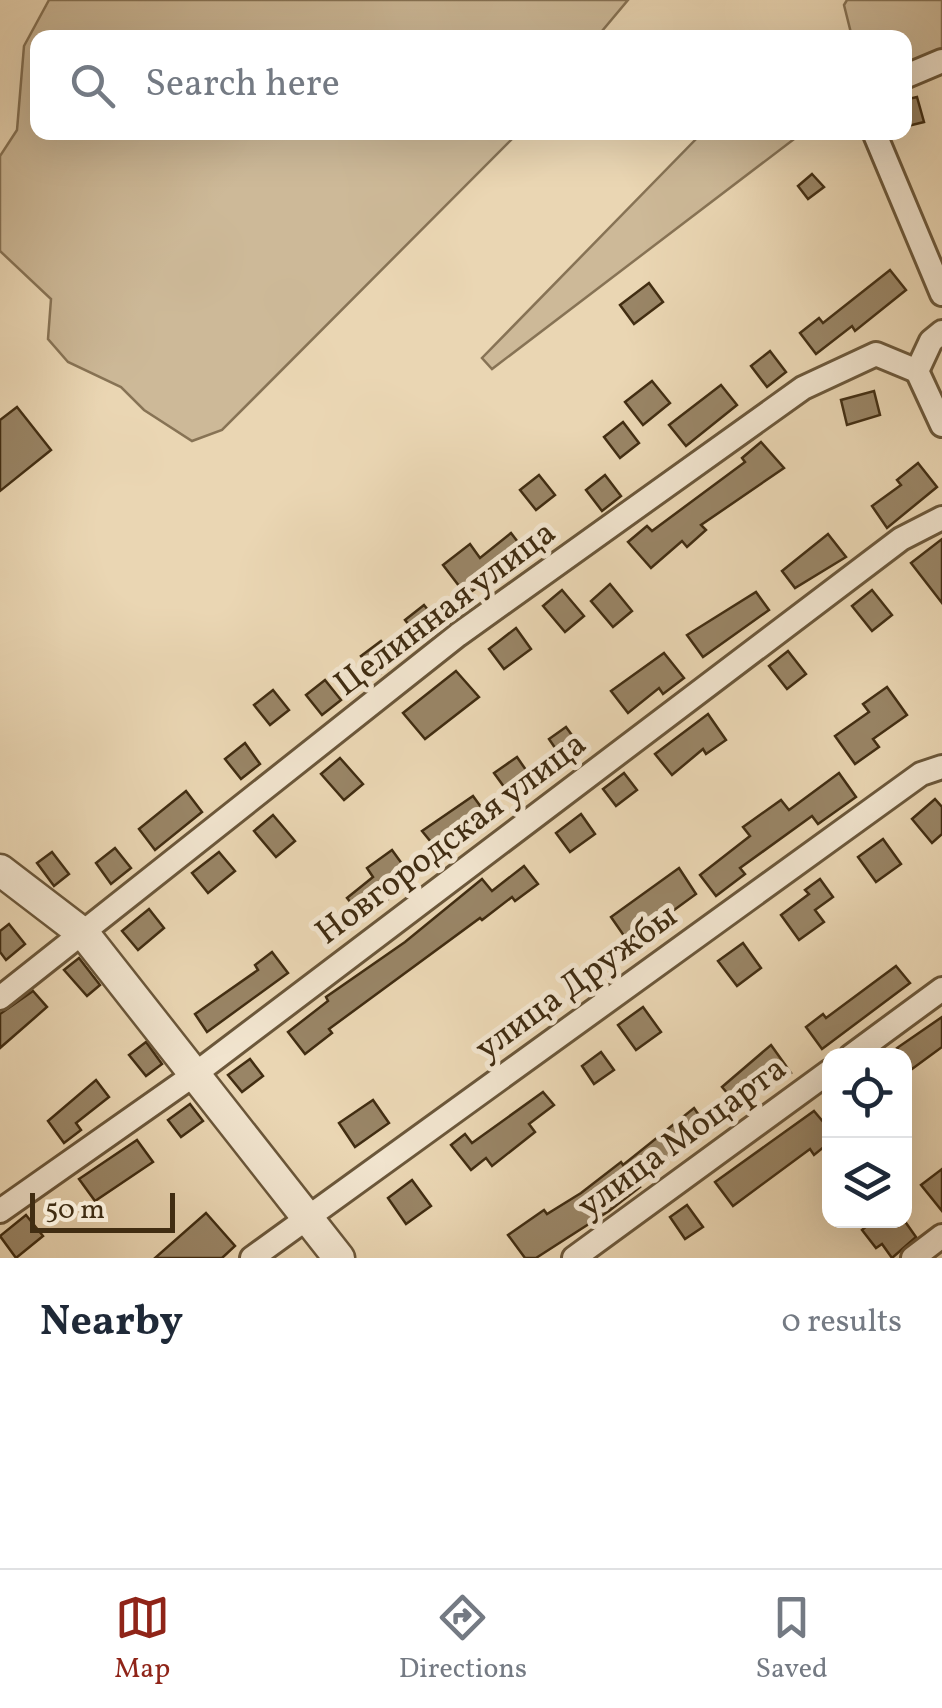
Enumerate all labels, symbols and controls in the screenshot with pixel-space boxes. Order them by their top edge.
search box [30,30,912,140]
icon: search [65,58,120,113]
text: Search here [145,59,340,112]
street label: Целинная улица [325,510,567,709]
street label: Новгородская улица [306,721,597,957]
street label: улица Дружбы [466,894,688,1073]
street label: улица Моцарта [568,1046,797,1231]
map controls [822,1048,912,1228]
button: locate [822,1048,912,1138]
button: layers [822,1138,912,1228]
scale bar [30,1188,175,1232]
text: 50 m [45,1191,105,1230]
text: Nearby [40,1294,183,1353]
text: 0 results [782,1301,902,1345]
tab: Map [114,1590,170,1689]
tab: Directions [399,1590,527,1689]
tab: Saved [756,1590,828,1689]

